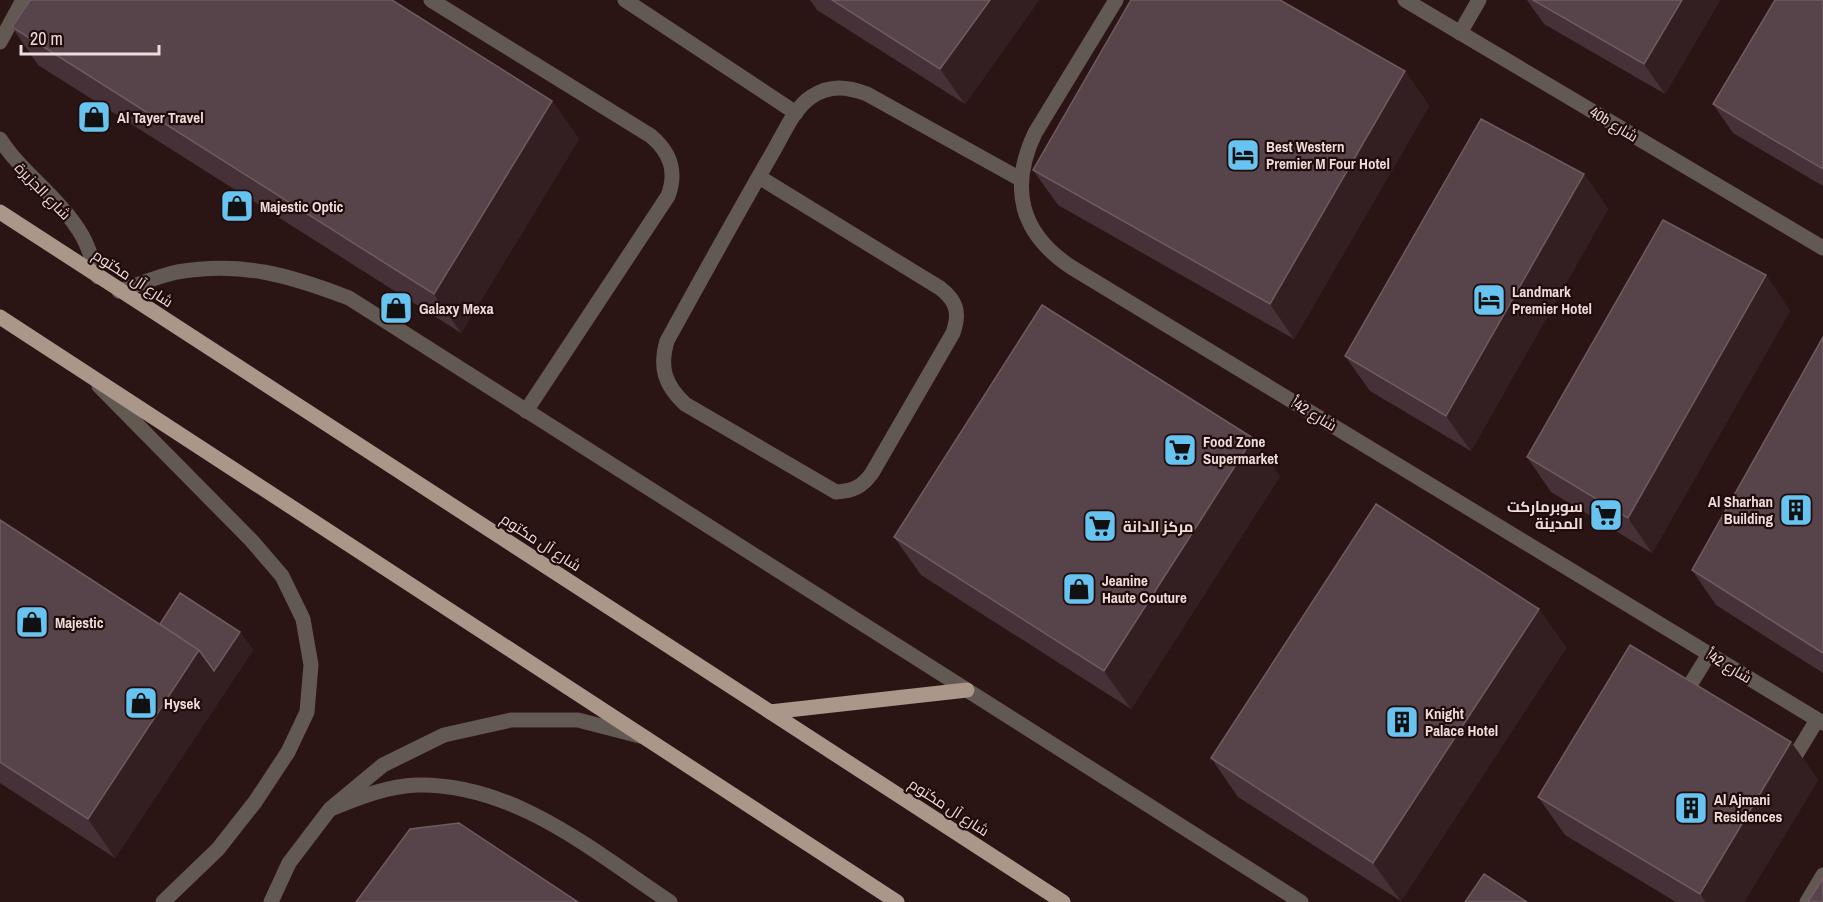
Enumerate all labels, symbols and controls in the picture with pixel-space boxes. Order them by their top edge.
scale bar [21,18,159,56]
text: 20 m [30,26,63,51]
shop icon: Al Tayer Travel [76,99,112,135]
street label: 40b شارع [1585,101,1642,148]
place label: Al Tayer Travel [117,107,204,128]
place label: Best Western Premier M Four Hotel [1266,136,1390,174]
hotel icon: Best Western Premier M Four Hotel [1225,137,1261,173]
street label: شارع الجزيرة [9,158,76,225]
shop icon: Majestic Optic [219,188,255,224]
place label: Majestic Optic [260,196,344,217]
street label: شارع آل مكتوم [88,244,177,313]
place label: Landmark Premier Hotel [1512,281,1592,319]
hotel icon: Landmark Premier Hotel [1471,282,1507,318]
shop icon: Galaxy Mexa [378,290,414,326]
place label: Galaxy Mexa [419,298,494,319]
street label: شارع 42أ [1287,392,1341,437]
place label: Food Zone Supermarket [1203,431,1278,469]
supermarket icon: Food Zone Supermarket [1162,432,1198,468]
place label: Al Sharhan Building [1708,491,1773,529]
building icon: Al Sharhan Building [1778,492,1814,528]
place label: سوبرماركت المدينة [1507,496,1583,534]
supermarket icon: سوبرماركت المدينة [1588,497,1624,533]
street label: شارع آل مكتوم [496,508,585,577]
supermarket icon: مركز الدانة [1082,508,1118,544]
place label: مركز الدانة [1123,516,1193,537]
place label: Jeanine Haute Couture [1102,570,1187,608]
shop icon: Jeanine Haute Couture [1061,571,1097,607]
shop icon: Majestic [14,604,50,640]
place label: Majestic [55,612,104,633]
street label: شارع 42أ [1702,644,1756,689]
shop icon: Hysek [123,685,159,721]
place label: Hysek [164,693,200,714]
place label: Knight Palace Hotel [1425,703,1498,741]
building icon: Knight Palace Hotel [1384,704,1420,740]
street label: شارع آل مكتوم [904,773,993,842]
place label: Al Ajmani Residences [1714,789,1783,827]
building icon: Al Ajmani Residences [1673,790,1709,826]

